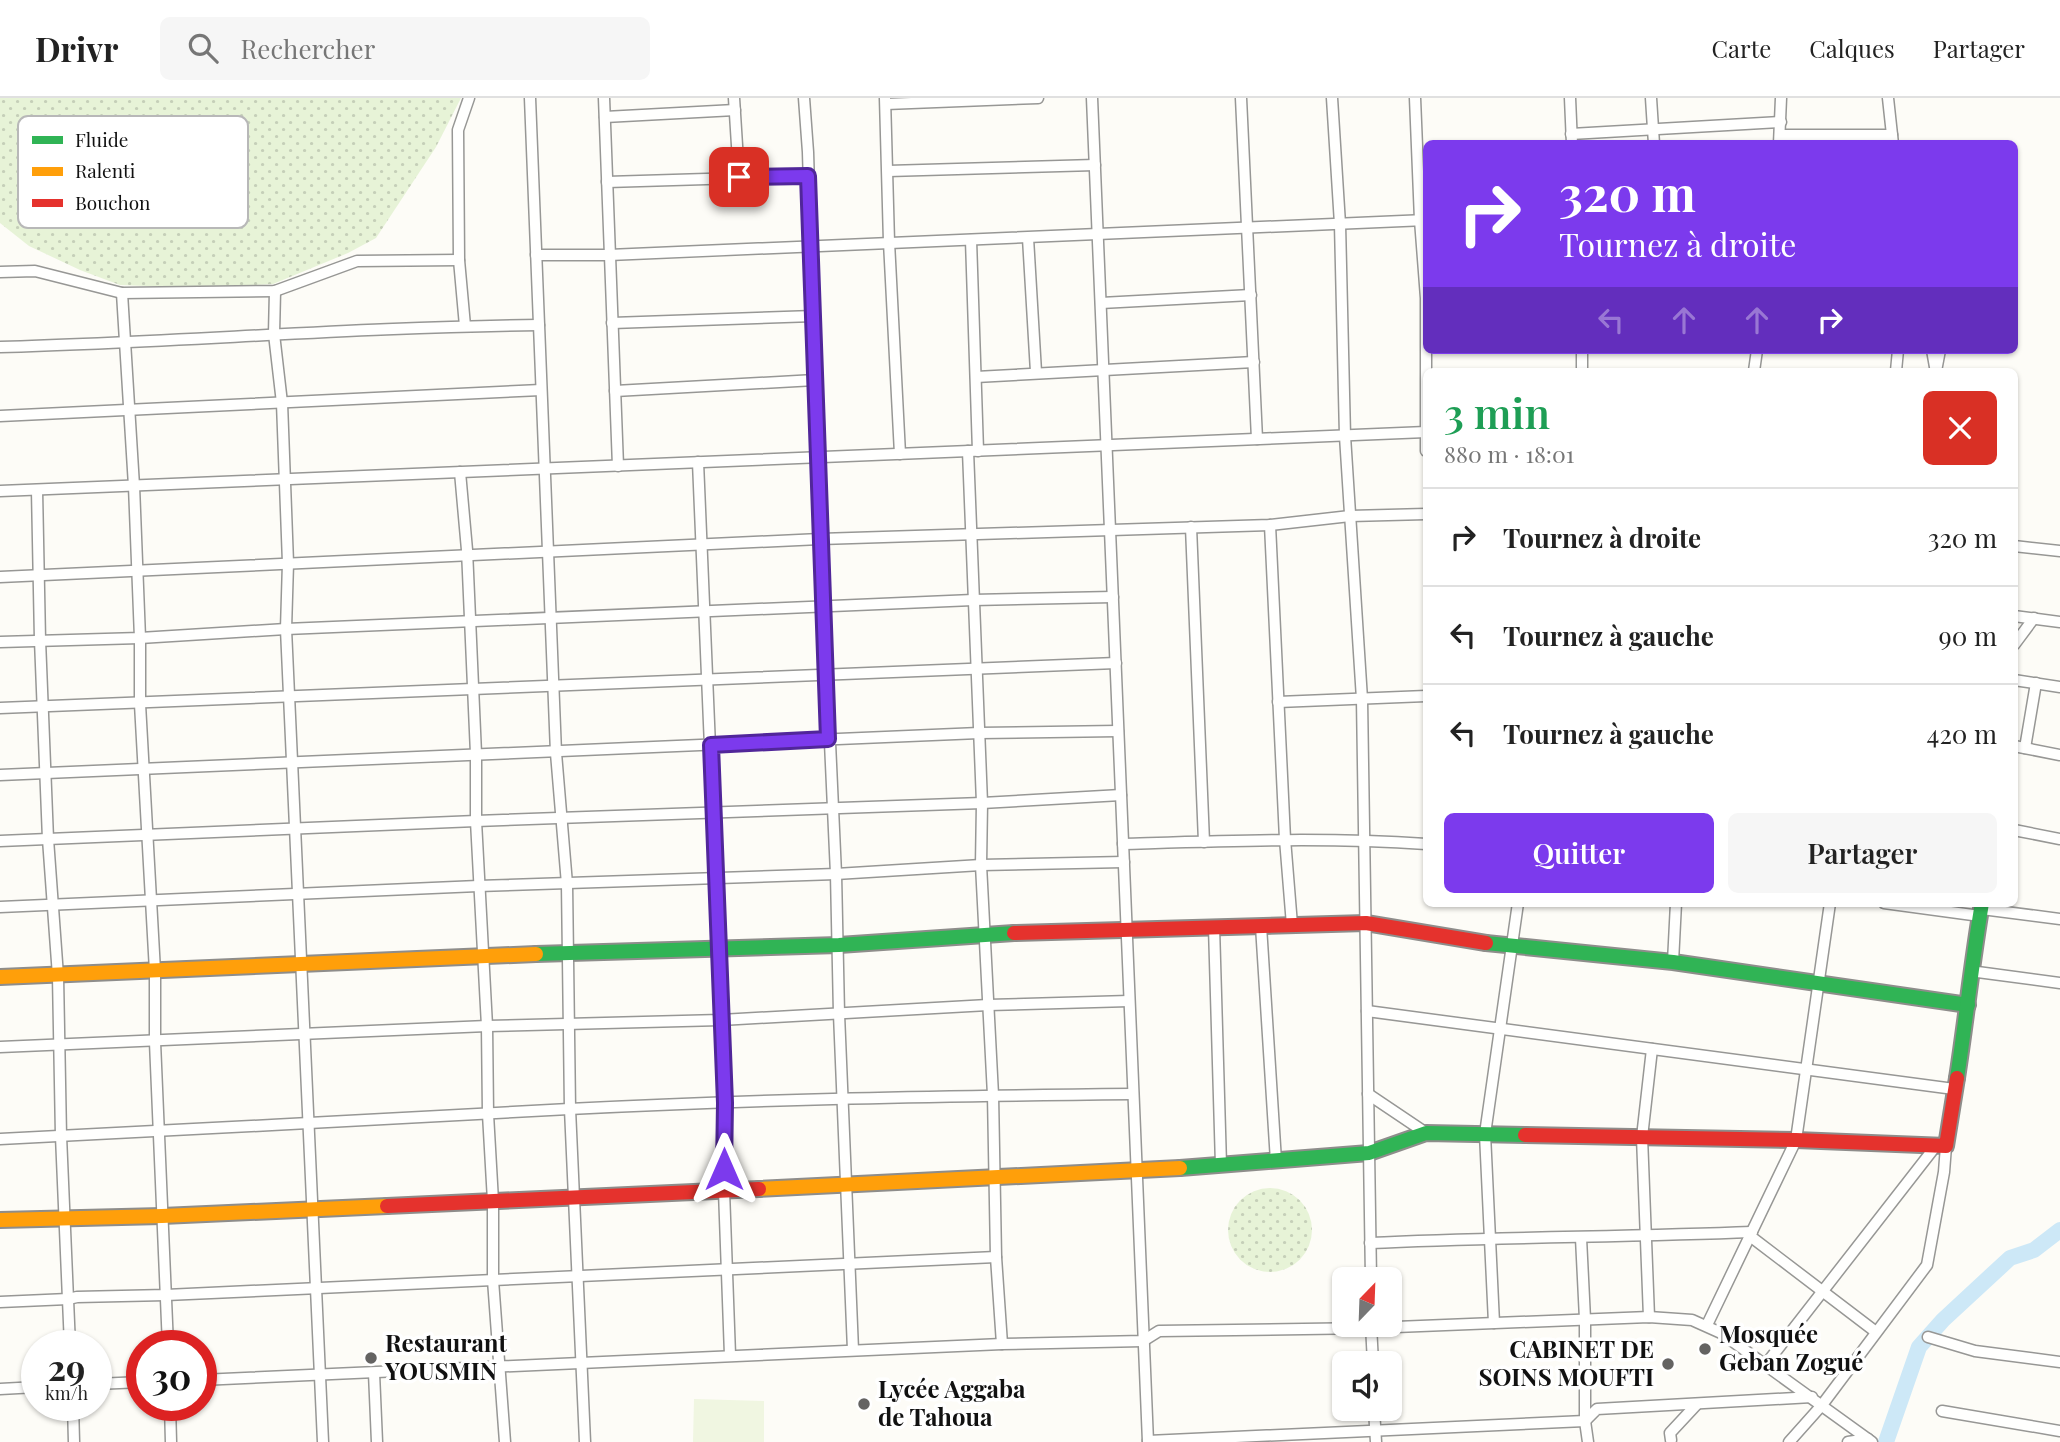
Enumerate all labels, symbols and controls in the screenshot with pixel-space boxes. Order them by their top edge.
search box [160,17,650,80]
text: Drivr [35,26,118,70]
icon: search [184,29,222,67]
text: Rechercher [240,31,375,66]
text: Carte [1712,32,1771,64]
text: Calques [1809,32,1895,64]
text: Partager [1933,32,2025,64]
legend [18,116,248,228]
text: Fluide [75,126,128,152]
pin [709,147,769,207]
text: Ralenti [75,157,136,183]
icon: arrive [720,158,758,196]
text: 320 m [1559,159,1696,224]
icon: right [1444,168,1535,259]
text: Bouchon [75,189,151,215]
text: Tournez à droite [1559,222,1797,265]
icon: left [1592,301,1630,339]
icon: ahead [1665,301,1703,339]
icon: ahead [1738,301,1776,339]
icon: right [1811,301,1849,339]
text: 3 min [1444,384,1550,440]
button: close [1923,391,1997,465]
text: 880 m · 18:01 [1444,438,1574,469]
icon: right [1444,518,1482,556]
text: Tournez à droite [1503,520,1701,555]
text: 320 m [1928,520,1997,555]
icon: left [1444,616,1482,654]
text: Tournez à gauche [1503,618,1714,653]
text: 90 m [1939,618,1997,653]
icon: left [1444,714,1482,752]
text: Tournez à gauche [1503,716,1714,751]
text: 420 m [1927,716,1997,751]
button: Quitter [1444,813,1714,893]
button: Partager [1728,813,1997,893]
position arrow [687,1132,761,1206]
north arrow [1332,1267,1402,1337]
map controls [1332,1267,1402,1421]
place label: Mosquée Geban Zogué [1719,1317,1863,1377]
place label: Restaurant YOUSMIN [384,1326,508,1386]
speed limit sign: 30 [126,1330,217,1421]
place label: CABINET DE SOINS MOUFTI [1478,1332,1654,1392]
marker: Mosquée Geban Zogué [1697,1341,1713,1357]
text: 29 [48,1343,85,1390]
marker: Restaurant YOUSMIN [363,1350,379,1366]
button: sound [1332,1351,1402,1421]
marker: CABINET DE SOINS MOUFTI [1660,1356,1676,1372]
place label: Lycée Aggaba de Tahoua [878,1372,1026,1432]
text: km/h [45,1381,88,1405]
marker: Lycée Aggaba de Tahoua [856,1396,872,1412]

